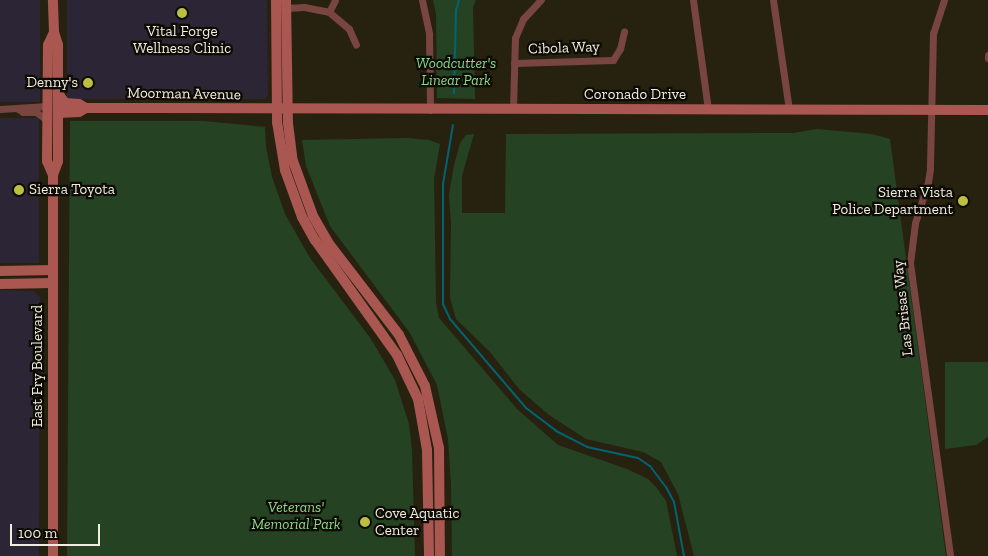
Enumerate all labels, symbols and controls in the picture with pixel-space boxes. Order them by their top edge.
marker: Vital Forge Wellness Clinic [175,6,189,20]
place label: Vital Forge Wellness Clinic [133,22,231,57]
street label: Cibola Way [528,38,600,58]
park label: Woodcutter's Linear Park [416,54,496,89]
place label: Denny's [26,74,78,92]
marker: Denny's [82,77,94,89]
street label: Moorman Avenue [127,84,241,104]
street label: Coronado Drive [584,86,686,104]
place label: Sierra Toyota [29,181,115,199]
place label: Sierra Vista Police Department [832,183,953,218]
marker: Sierra Toyota [13,184,25,196]
marker: Sierra Vista Police Department [957,195,969,207]
street label: Las Brisas Way [889,259,917,357]
street label: East Fry Boulevard [29,305,47,427]
park label: Veterans' Memorial Park [251,498,341,533]
place label: Cove Aquatic Center [375,504,460,539]
scale bar [12,514,102,546]
marker: Cove Aquatic Center [359,516,371,528]
text: 100 m [18,524,57,542]

